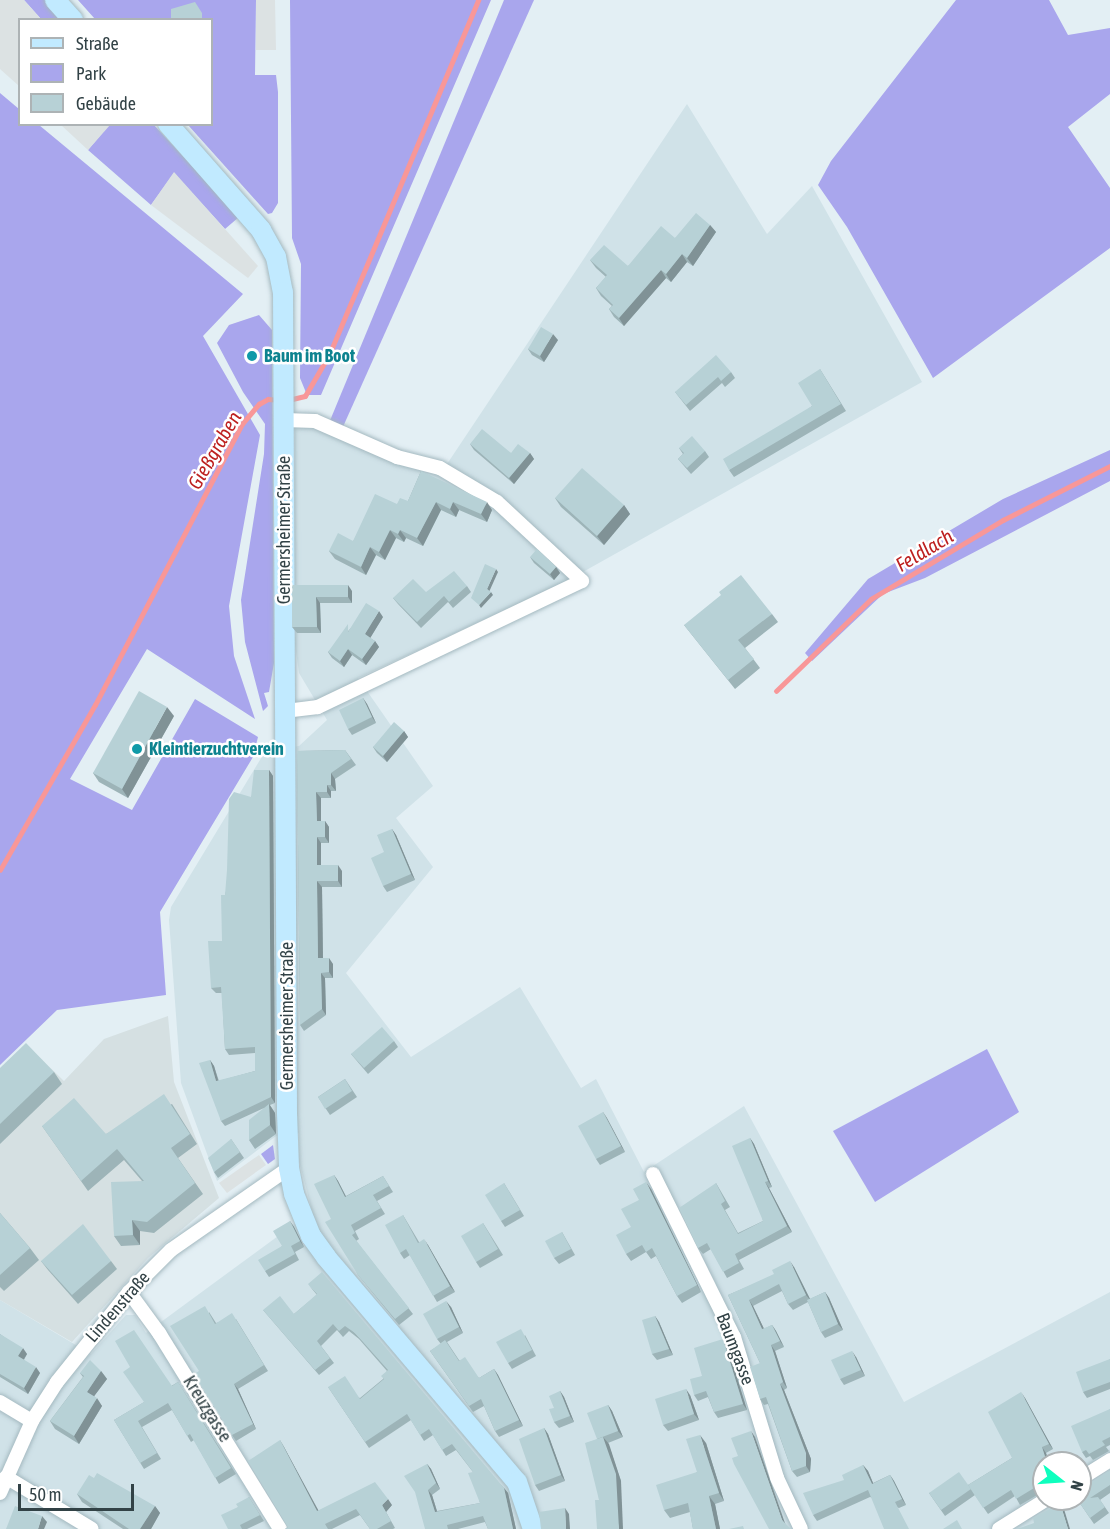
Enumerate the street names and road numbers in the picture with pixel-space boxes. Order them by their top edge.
street label: Germersheimer Straße [273,456,295,604]
street label: Germersheimer Straße [276,942,298,1090]
street label: Lindenstraße [81,1267,155,1347]
street label: Baumgasse [711,1310,759,1388]
street label: Kreuzgasse [178,1372,236,1446]

